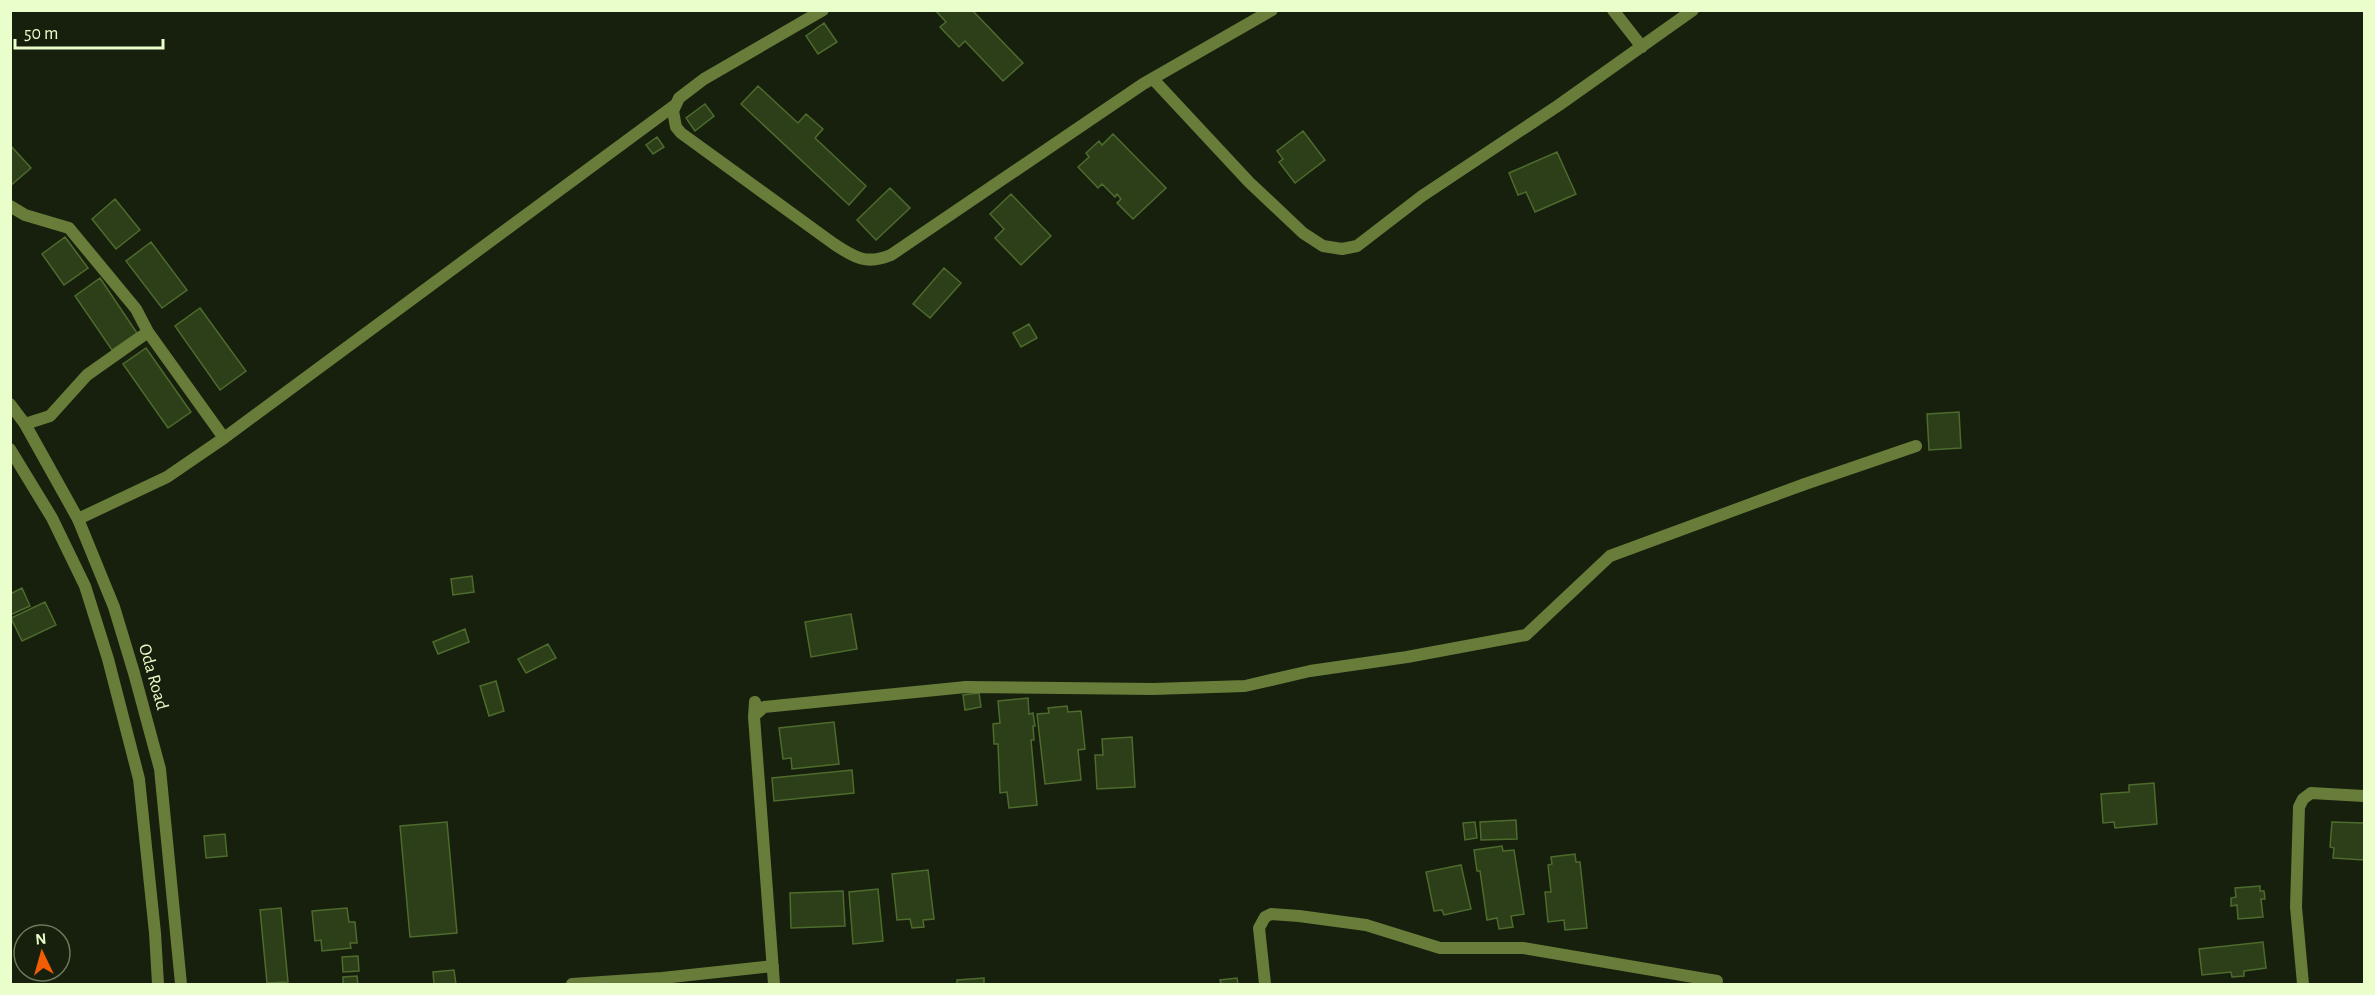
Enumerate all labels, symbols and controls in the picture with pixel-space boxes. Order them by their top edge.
scale bar [15,12,164,50]
text: 50 m [24,25,58,43]
street label: Oda Road [135,642,171,712]
north arrow [12,923,72,983]
text: N [35,931,47,948]

